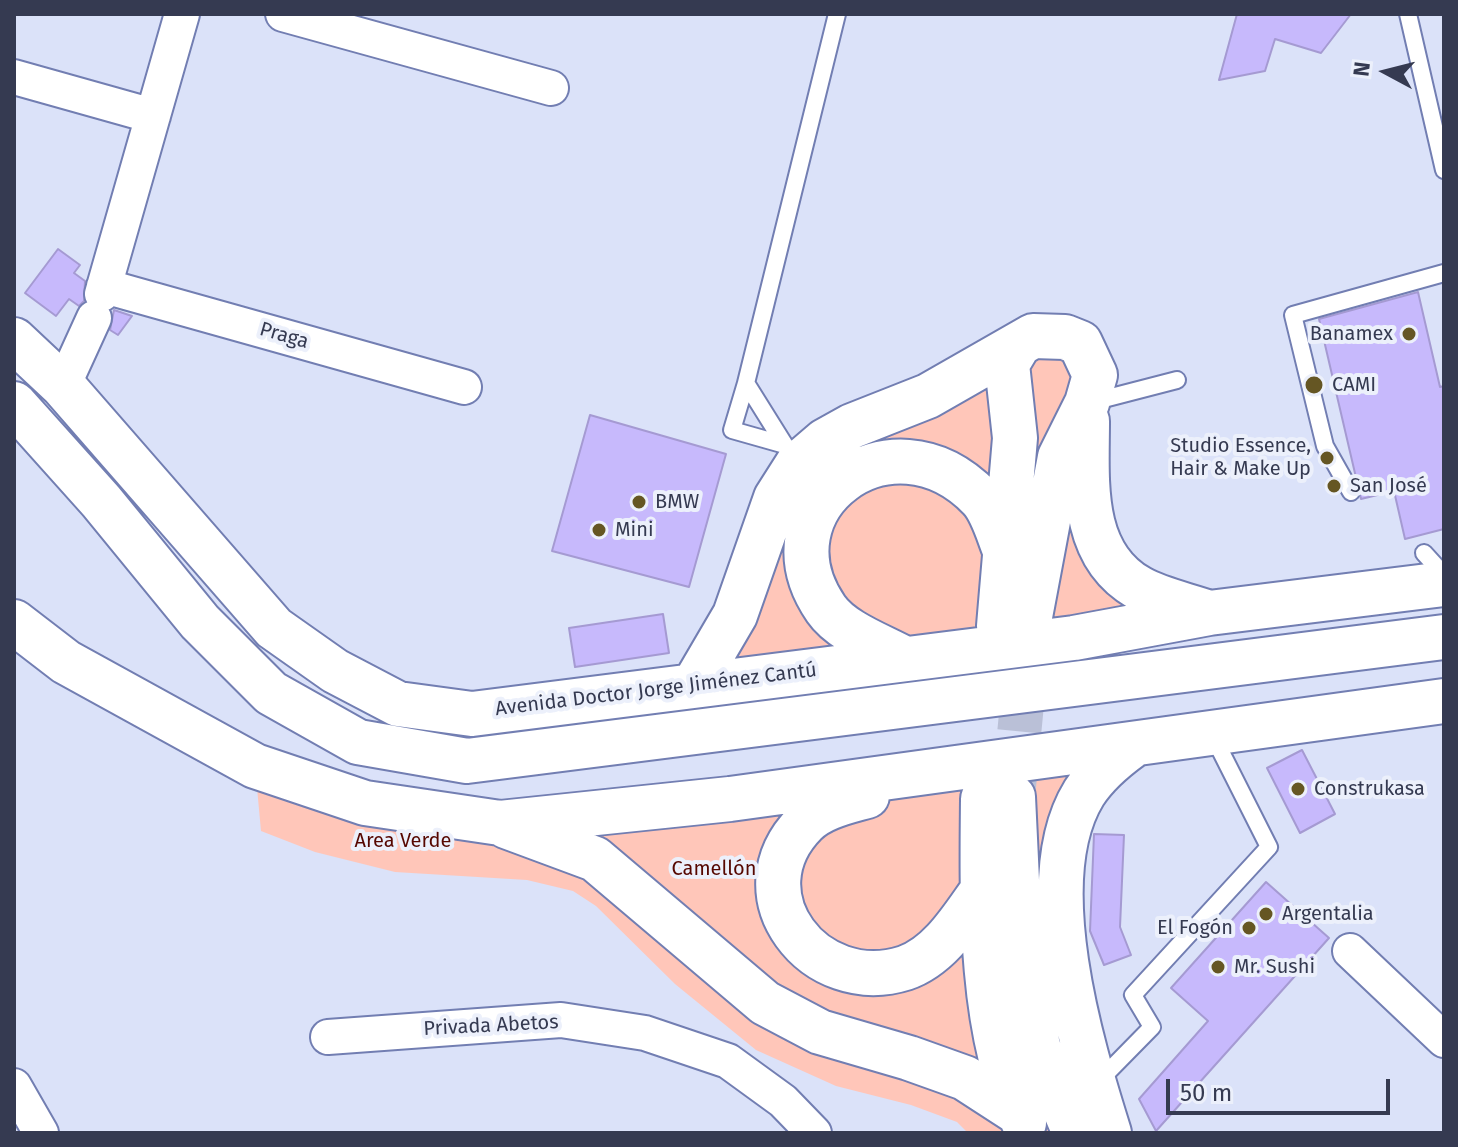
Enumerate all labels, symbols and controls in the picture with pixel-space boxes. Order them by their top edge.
north arrow [1346,32,1426,112]
text: N [1347,60,1376,78]
street label: Praga [257,318,311,354]
place label: Banamex [1310,322,1393,346]
marker: Banamex [1400,325,1418,343]
place label: CAMI [1332,373,1376,397]
marker: CAMI [1303,374,1325,396]
place label: Studio Essence, Hair & Make Up [1170,434,1311,481]
marker: Studio Essence, Hair & Make Up [1318,449,1336,467]
place label: San José [1350,474,1427,498]
marker: San José [1325,477,1343,495]
place label: BMW [655,490,699,514]
marker: BMW [630,493,648,511]
place label: Mini [615,518,654,542]
marker: Mini [590,521,608,539]
street label: Avenida Doctor Jorge Jiménez Cantú [494,658,818,722]
place label: Construkasa [1314,777,1425,801]
marker: Construkasa [1289,780,1307,798]
park label: Area Verde [355,829,451,853]
park label: Camellón [672,857,756,881]
place label: Argentalia [1282,902,1374,926]
marker: Argentalia [1257,905,1275,923]
place label: El Fogón [1157,916,1233,940]
marker: El Fogón [1240,919,1258,937]
place label: Mr. Sushi [1234,955,1315,979]
marker: Mr. Sushi [1209,958,1227,976]
street label: Privada Abetos [423,1010,559,1042]
scale bar [1170,1063,1394,1113]
text: 50 m [1180,1079,1232,1107]

